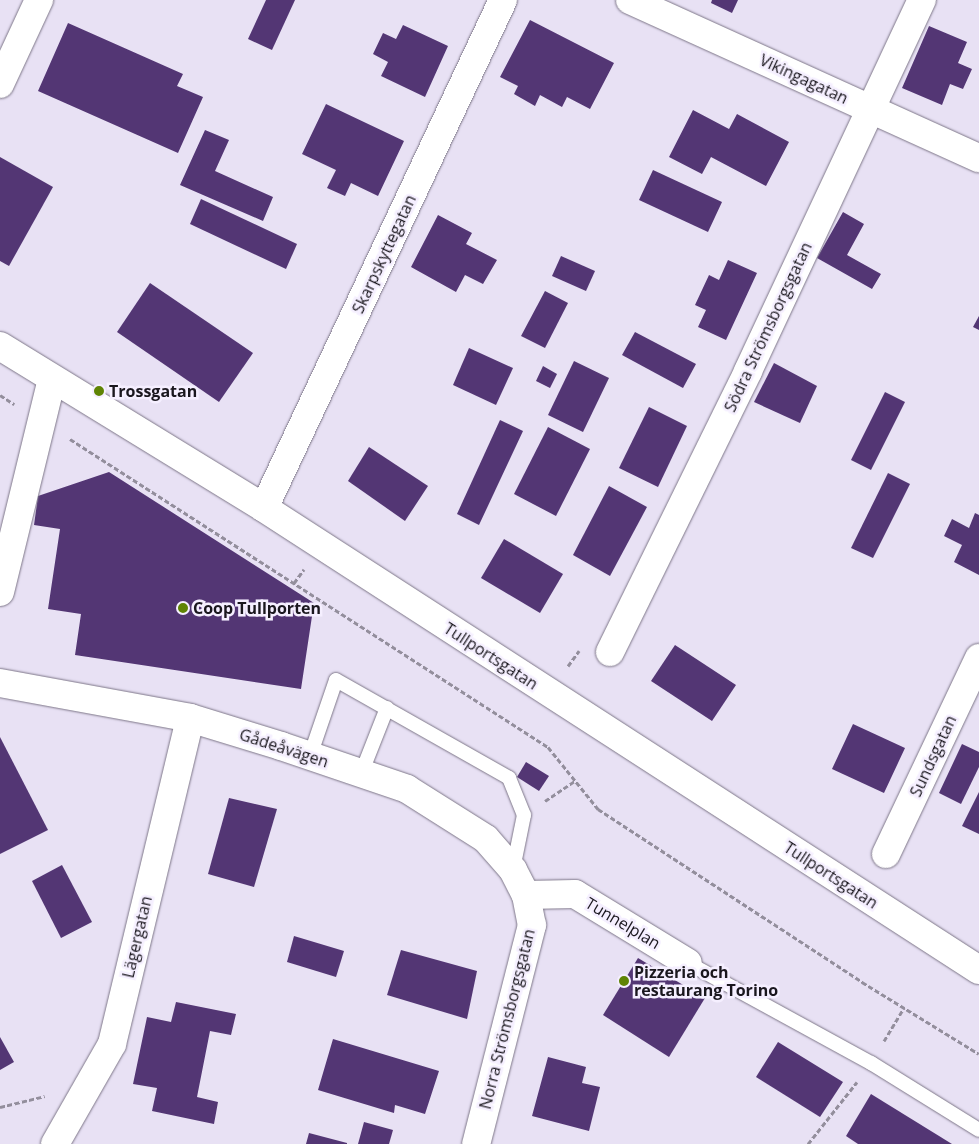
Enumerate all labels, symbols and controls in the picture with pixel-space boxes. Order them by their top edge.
street label: Vikingagatan [757,50,851,108]
street label: Skarpskyttegatan [348,192,420,316]
street label: Södra Strömsborgsgatan [720,239,816,415]
place label: Trossgatan [109,381,197,401]
marker: Trossgatan [93,385,105,397]
place label: Coop Tullporten [193,598,321,618]
marker: Coop Tullporten [177,602,189,614]
street label: Tullportsgatan [440,619,542,693]
street label: Sundsgatan [906,712,960,800]
street label: Gådeåvägen [237,725,331,771]
street label: Tullportsgatan [780,838,882,912]
street label: Tunnelplan [582,893,664,953]
street label: Lägergatan [118,894,156,980]
street label: Norra Strömsborgsgatan [475,927,539,1111]
place label: Pizzeria och restaurang Torino [634,962,778,1000]
marker: Pizzeria och restaurang Torino [618,975,630,987]

